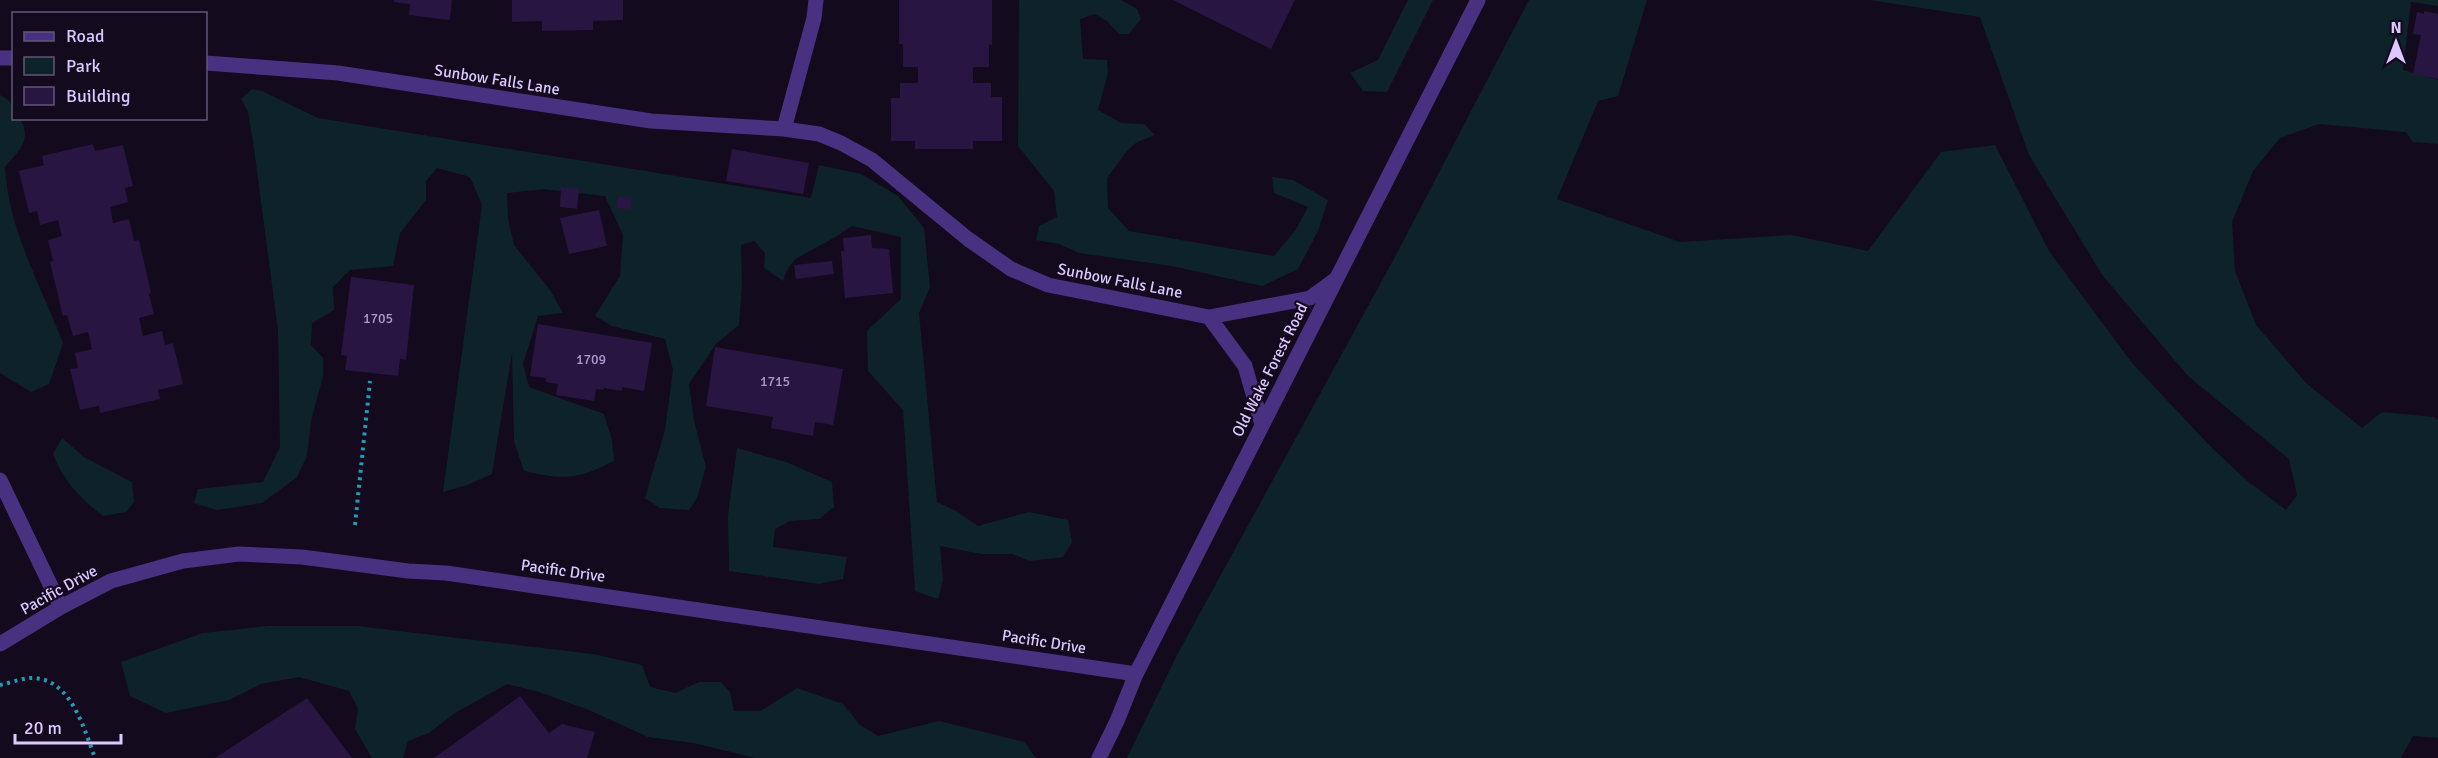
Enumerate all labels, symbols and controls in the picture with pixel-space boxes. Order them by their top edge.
legend [12,12,207,120]
north arrow [2366,12,2426,72]
text: N [2390,18,2402,38]
text: Road [66,25,105,47]
text: Park [66,55,101,77]
street label: Sunbow Falls Lane [433,60,561,100]
text: Building [66,85,130,107]
street label: Sunbow Falls Lane [1056,259,1184,303]
street label: Old Wake Forest Road [1228,300,1312,440]
house number: 1705 [363,310,393,327]
house number: 1709 [576,351,606,368]
house number: 1715 [760,373,790,390]
street label: Pacific Drive [520,555,606,587]
street label: Pacific Drive [17,561,101,619]
street label: Pacific Drive [1001,625,1087,659]
scale bar [15,707,122,745]
text: 20 m [24,717,62,739]

